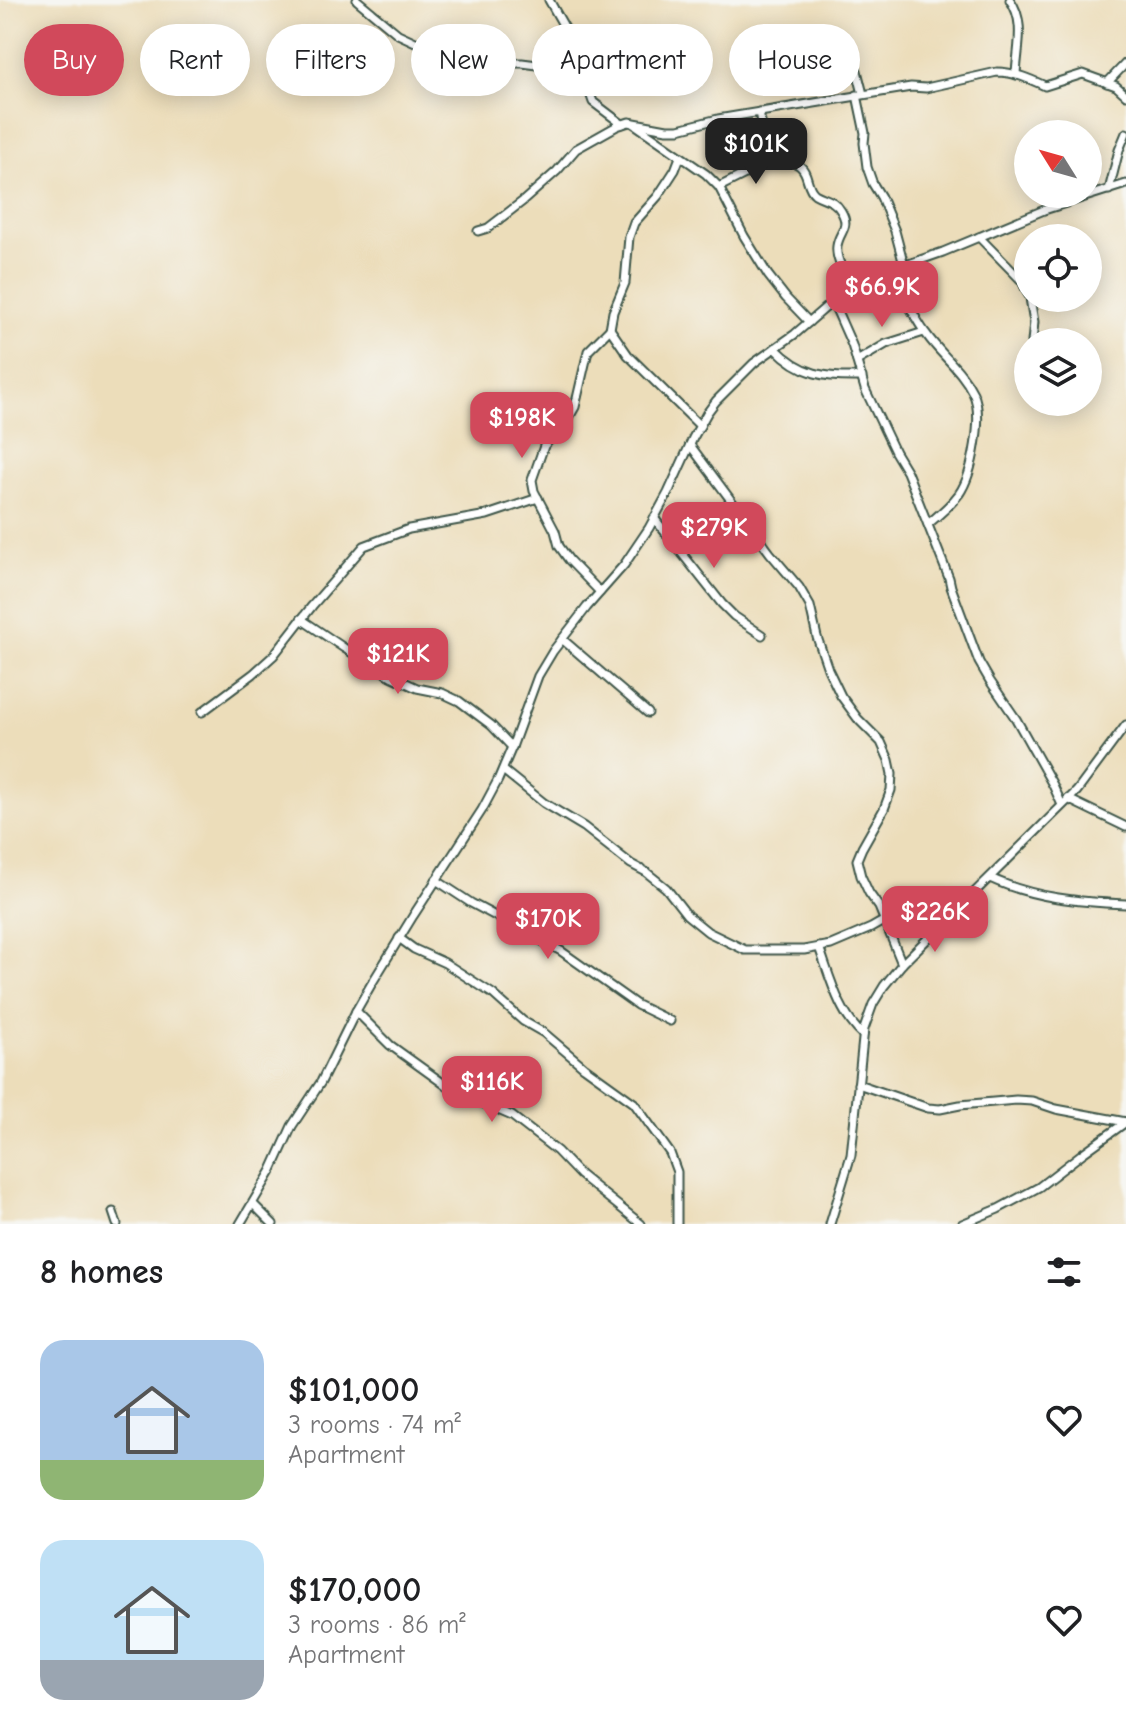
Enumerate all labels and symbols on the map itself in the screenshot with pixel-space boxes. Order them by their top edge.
pin: $101K [700,118,812,186]
north arrow [1014,120,1102,208]
pin: $66.9K [817,261,947,329]
pin: $198K [466,392,578,460]
pin: $279K [658,502,770,570]
pin: $121K [342,628,454,696]
pin: $226K [879,886,991,954]
pin: $170K [492,893,604,961]
pin: $116K [436,1056,548,1124]

